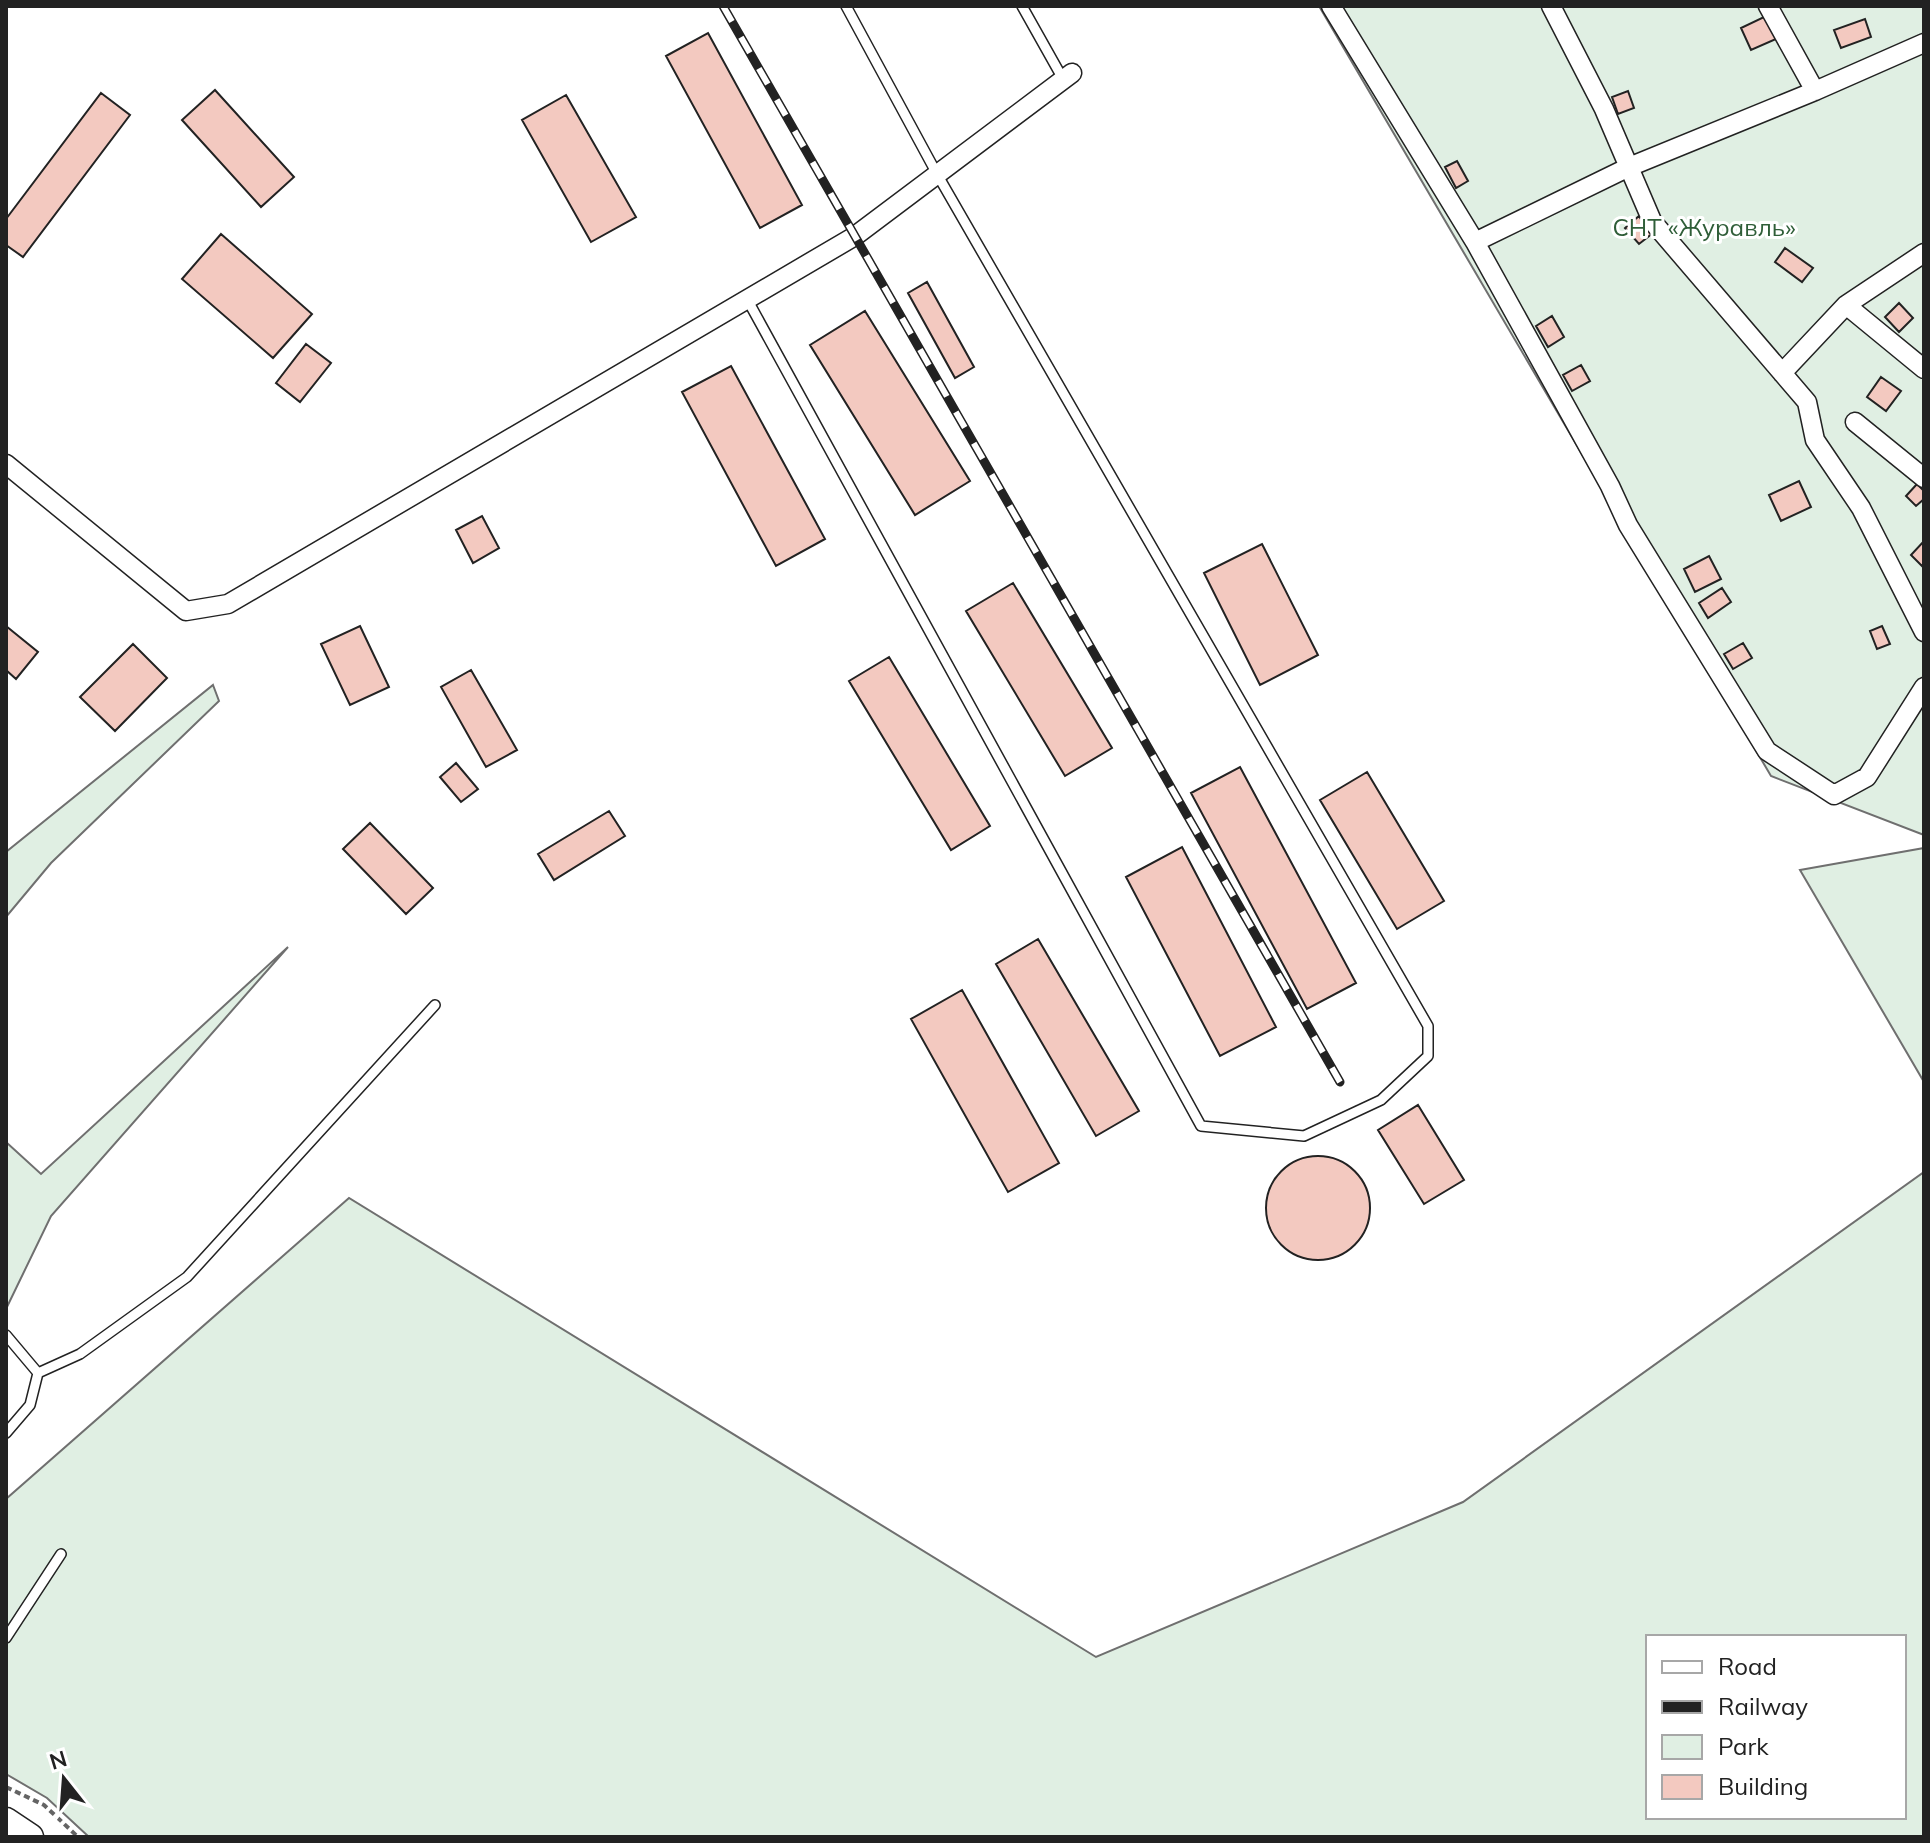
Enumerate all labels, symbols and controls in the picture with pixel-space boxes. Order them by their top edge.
park label: СНТ «Журавль» [1612,212,1796,242]
legend [1646,1635,1906,1819]
text: Road [1718,1651,1777,1681]
text: Railway [1718,1691,1808,1721]
text: Park [1718,1731,1769,1761]
north arrow [24,1739,104,1819]
text: N [46,1744,70,1776]
text: Building [1718,1771,1808,1801]

